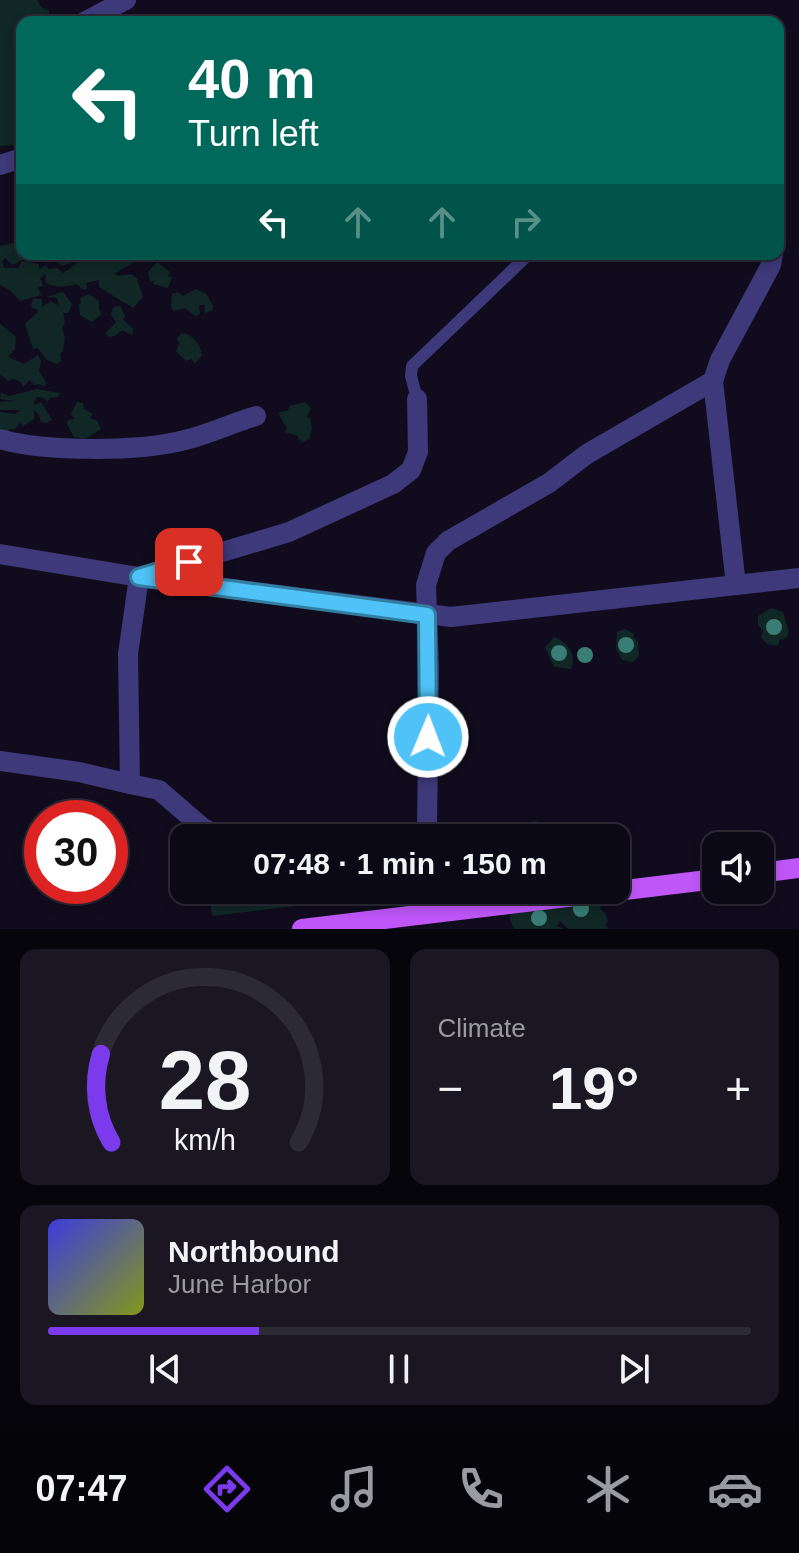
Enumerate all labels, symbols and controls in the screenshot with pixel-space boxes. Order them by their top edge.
text: 40 m [188,47,316,110]
icon: left [56,48,160,152]
text: Turn left [188,113,319,154]
icon: left [252,200,296,244]
icon: ahead [336,200,380,244]
icon: ahead [420,200,464,244]
icon: right [504,200,548,244]
pin [155,528,223,596]
icon: arrive [167,540,211,584]
position arrow [386,695,470,779]
speed limit sign: 30 [24,800,128,904]
map controls [702,832,774,904]
button: sound [702,832,774,904]
text: 07:48 · 1 min · 150 m [253,847,547,880]
text: Climate [438,1013,526,1043]
text: 28 [158,1034,251,1127]
text: 19° [549,1055,640,1122]
text: − [438,1064,463,1113]
text: + [725,1064,751,1113]
text: km/h [174,1124,236,1156]
text: Northbound [168,1235,340,1268]
text: June Harbor [168,1269,311,1299]
icon: previous [143,1347,187,1391]
icon: pause [377,1347,421,1391]
icon: next [612,1347,656,1391]
icon: directions [199,1461,255,1517]
icon: music [326,1461,382,1517]
icon: phone [453,1461,509,1517]
icon: climate [580,1461,636,1517]
icon: car [707,1461,763,1517]
text: 07:47 [36,1468,128,1509]

